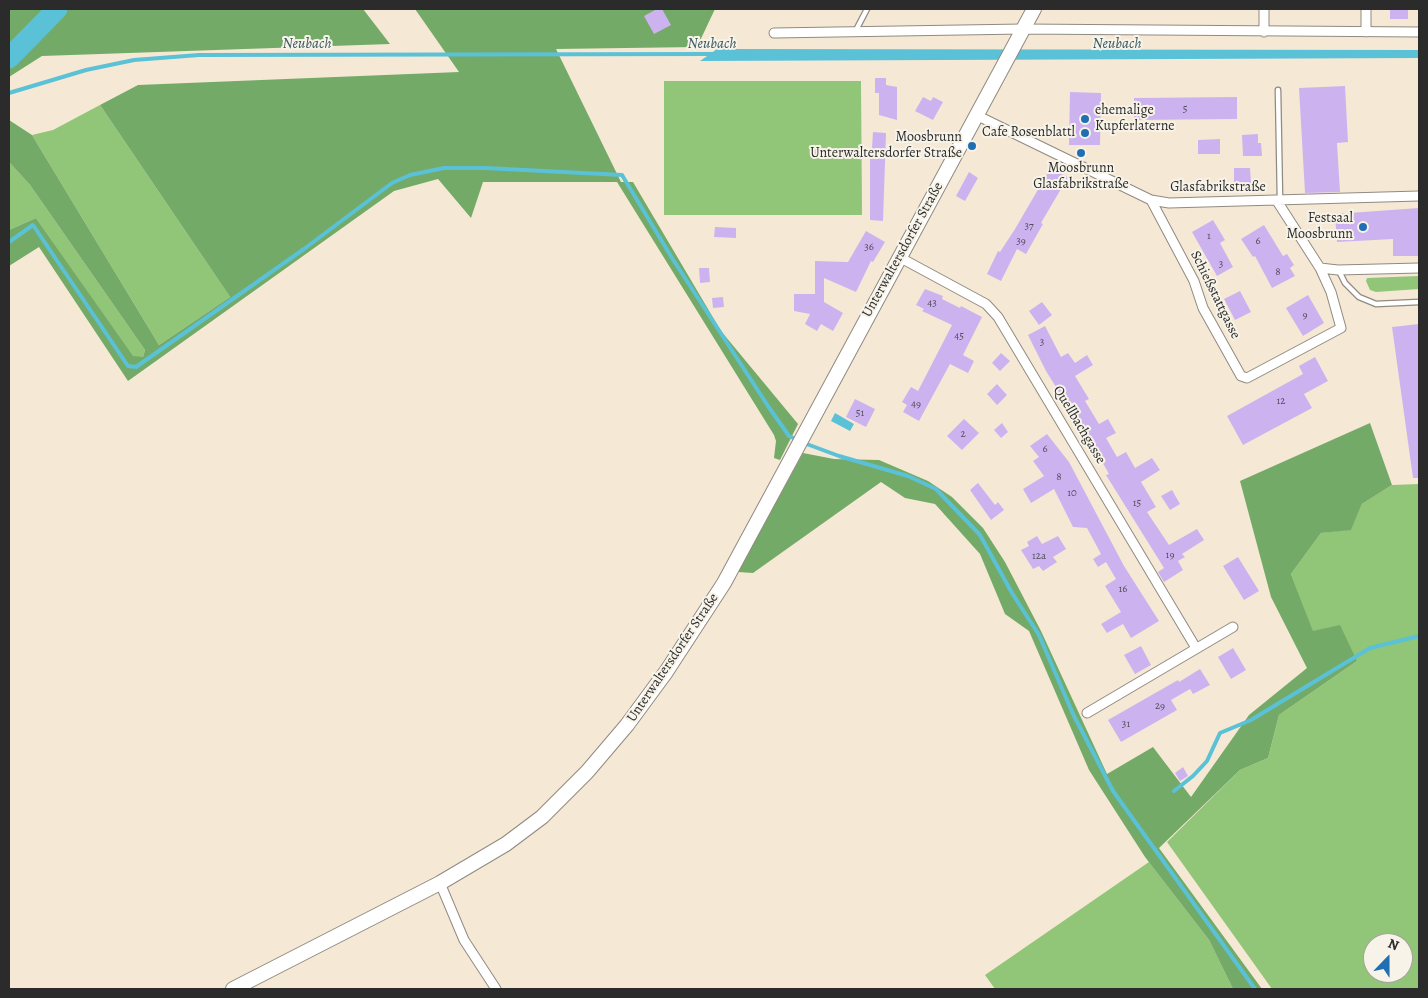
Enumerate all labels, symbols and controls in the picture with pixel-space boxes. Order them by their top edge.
water label: Neubach [283,35,331,53]
water label: Neubach [688,35,736,53]
water label: Neubach [1093,35,1141,53]
house number: 5 [1183,102,1187,116]
place label: ehemalige Kupferlaterne [1095,103,1175,136]
marker: ehemalige Kupferlaterne [1079,113,1091,125]
place label: Cafe Rosenblattl [982,125,1075,141]
marker: Cafe Rosenblattl [1079,127,1091,139]
place label: Moosbrunn Unterwaltersdorfer Straße [810,130,962,162]
marker: Moosbrunn Unterwaltersdorfer Straße [966,140,978,152]
marker: Moosbrunn Glasfabrikstraße [1075,147,1087,159]
place label: Moosbrunn Glasfabrikstraße [1033,161,1129,193]
street label: Unterwaltersdorfer Straße [859,180,947,320]
street label: Glasfabrikstraße [1170,180,1266,196]
place label: Festsaal Moosbrunn [1286,211,1353,243]
house number: 37 [1024,219,1034,233]
marker: Festsaal Moosbrunn [1357,221,1369,233]
house number: 1 [1207,229,1211,243]
house number: 39 [1016,234,1026,248]
house number: 6 [1255,234,1261,248]
house number: 36 [864,240,874,254]
street label: Schießstattgasse [1186,248,1244,342]
house number: 3 [1219,257,1223,271]
house number: 8 [1275,265,1281,279]
house number: 43 [927,296,937,310]
house number: 9 [1302,308,1308,322]
house number: 45 [954,329,964,343]
house number: 3 [1040,335,1044,349]
street label: Quellbachgasse [1049,383,1109,467]
house number: 12 [1277,394,1285,408]
house number: 49 [911,397,921,411]
house number: 51 [856,406,864,420]
house number: 2 [960,427,966,441]
house number: 6 [1042,442,1048,456]
house number: 8 [1056,470,1062,484]
house number: 10 [1067,486,1077,500]
house number: 15 [1133,496,1141,510]
house number: 19 [1166,548,1174,562]
house number: 12a [1032,549,1046,563]
house number: 16 [1119,582,1127,596]
street label: Unterwaltersdorfer Straße [624,590,722,726]
house number: 29 [1155,699,1165,713]
house number: 31 [1122,717,1130,731]
north arrow [1363,933,1413,983]
text: N [1385,934,1402,955]

